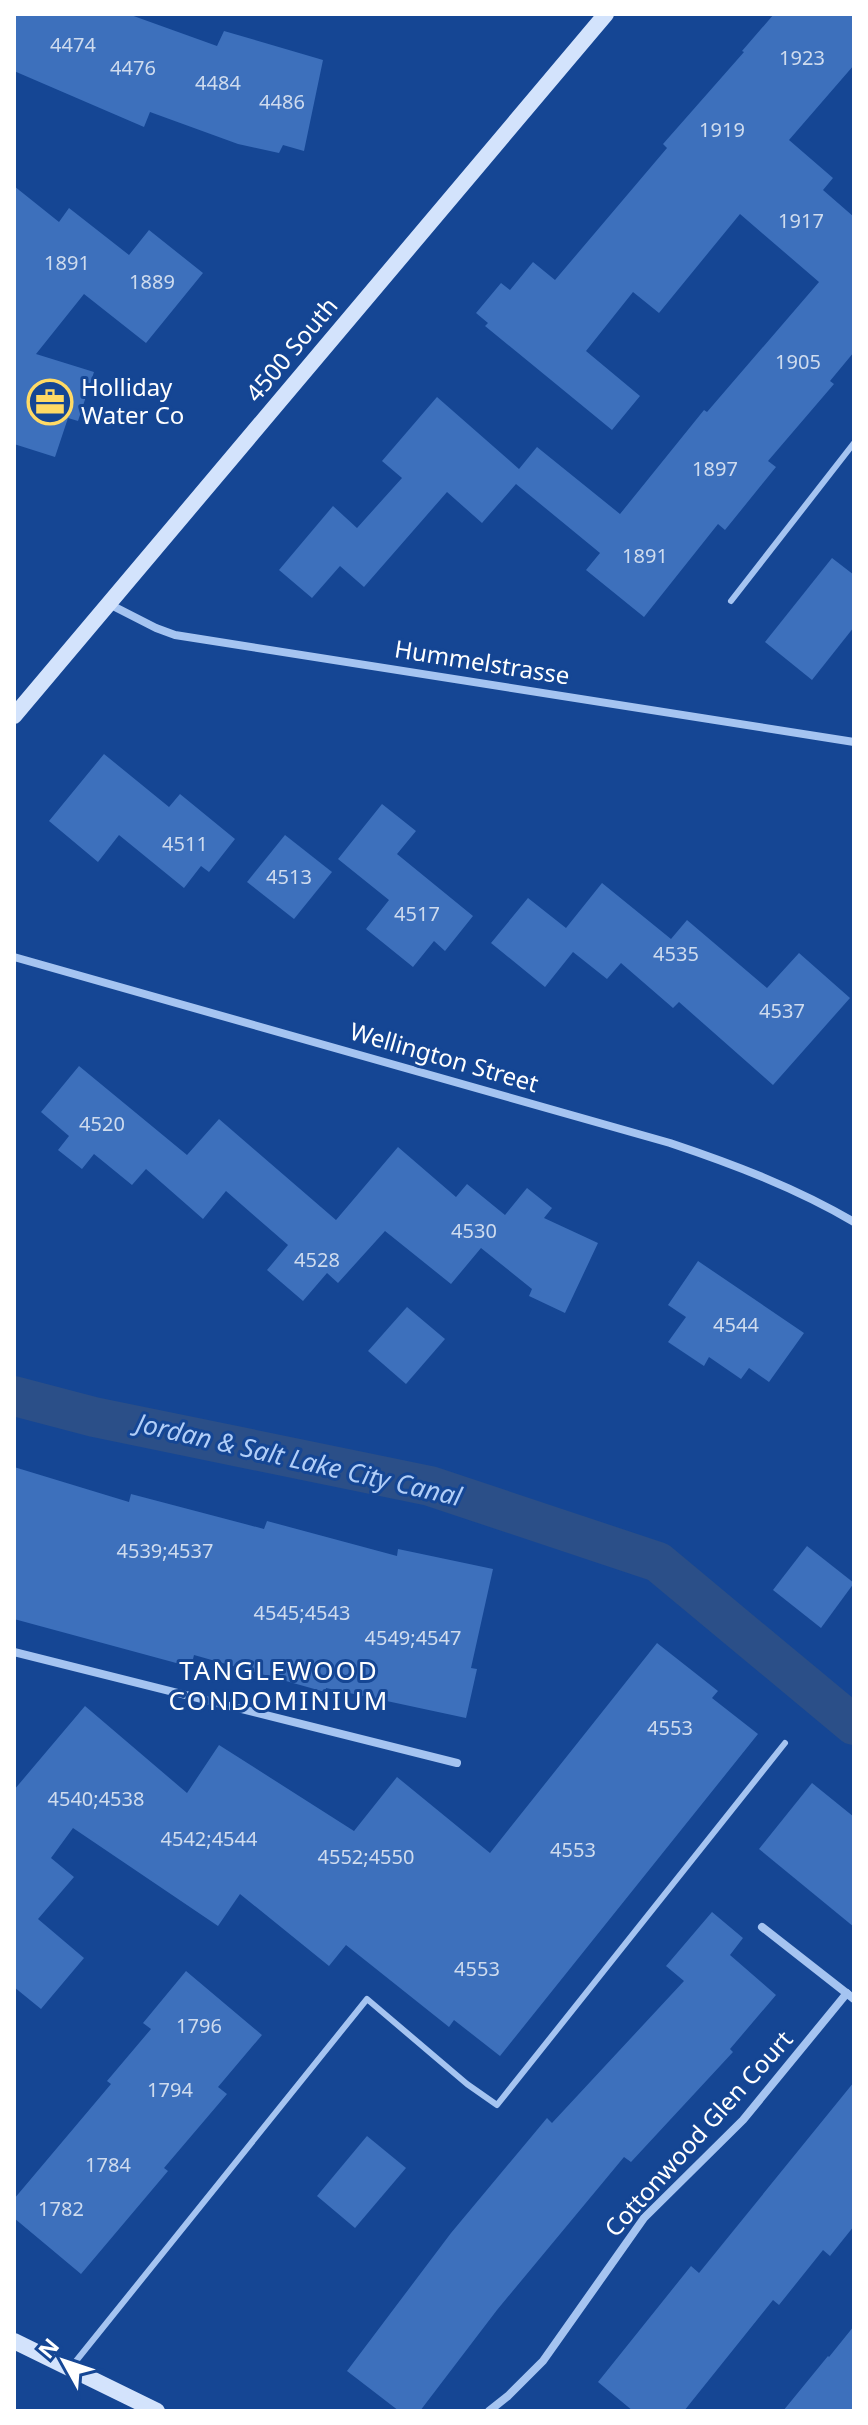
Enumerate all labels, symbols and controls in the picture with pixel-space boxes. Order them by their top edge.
house number: 4474 [50,31,96,58]
house number: 1923 [779,44,825,71]
house number: 4476 [110,54,156,81]
house number: 4484 [195,69,241,96]
house number: 4486 [259,88,305,115]
house number: 1919 [699,116,745,143]
house number: 1917 [778,207,824,234]
house number: 1891 [44,249,90,276]
house number: 1889 [129,268,175,295]
street label: 4500 South [237,290,344,408]
house number: 1905 [775,348,821,375]
place label: Holliday Water Co [81,370,184,431]
office icon: Holliday Water Co [26,378,74,426]
house number: 1897 [692,455,738,482]
house number: 1891 [622,542,668,569]
street label: Hummelstrasse [392,631,572,692]
house number: 4511 [162,830,208,857]
house number: 4513 [266,863,312,890]
house number: 4517 [394,900,440,927]
house number: 4535 [653,940,699,967]
house number: 4537 [759,997,805,1024]
street label: Wellington Street [346,1014,543,1099]
house number: 4520 [79,1110,125,1137]
house number: 4530 [451,1217,497,1244]
house number: 4528 [294,1246,340,1273]
house number: 4544 [713,1311,759,1338]
water label: Jordan & Salt Lake City Canal [128,1403,467,1514]
house number: 4539;4537 [117,1537,213,1564]
house number: 4545;4543 [254,1599,350,1626]
house number: 4549;4547 [365,1624,461,1651]
district label: TANGLEWOOD CONDOMINIUM [169,1652,389,1718]
house number: 4553 [647,1714,693,1741]
house number: 4540;4538 [48,1785,144,1812]
house number: 4542;4544 [161,1825,258,1852]
house number: 4553 [550,1836,596,1863]
house number: 4552;4550 [318,1843,414,1870]
house number: 4553 [454,1955,500,1982]
house number: 1796 [176,2012,222,2039]
street label: Cottonwood Glen Court [596,2023,800,2243]
house number: 1794 [147,2076,193,2103]
house number: 1784 [85,2151,131,2178]
house number: 1782 [38,2195,84,2222]
north arrow [24,2321,104,2401]
text: N [31,2331,65,2364]

